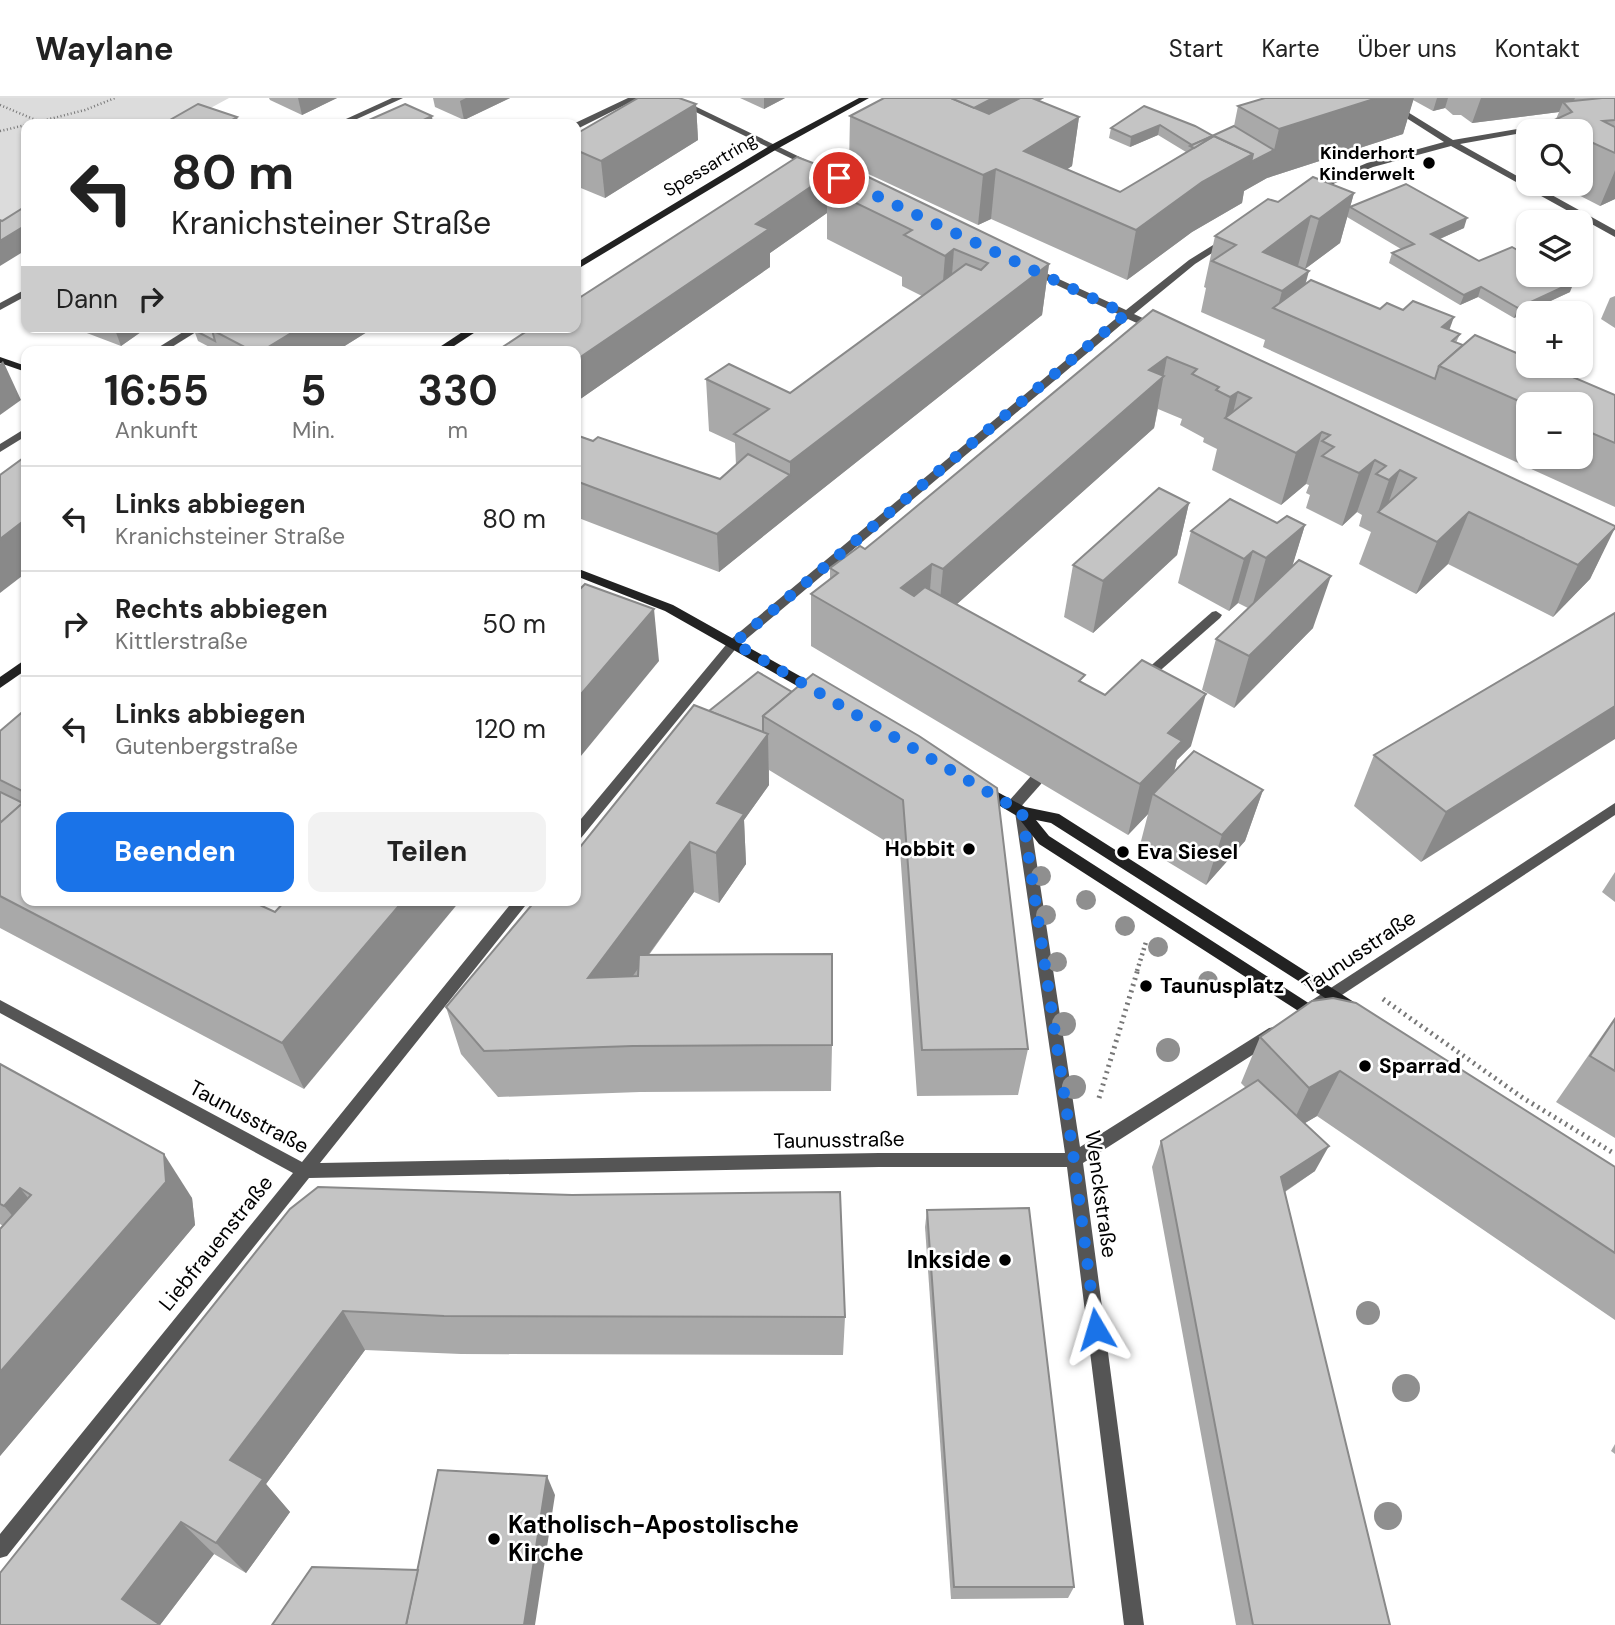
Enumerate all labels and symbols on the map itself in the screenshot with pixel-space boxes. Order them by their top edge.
street label: Spessartring [659,128,761,202]
place label: Kinderhort Kinderwelt [1319,141,1415,186]
pin [809,148,869,208]
marker: Kinderhort Kinderwelt [1421,155,1437,171]
place label: Hobbit [885,835,955,863]
place label: Eva Siesel [1137,838,1238,866]
marker: Hobbit [961,841,977,857]
marker: Eva Siesel [1115,844,1131,860]
street label: Taunusstraße [1297,904,1421,1000]
place label: Taunusplatz [1160,972,1284,1000]
marker: Taunusplatz [1138,978,1154,994]
place label: Sparrad [1379,1052,1461,1080]
marker: Sparrad [1357,1058,1373,1074]
street label: Taunusstraße [184,1074,314,1160]
street label: Taunusstraße [773,1125,905,1155]
street label: Wenckstraße [1078,1129,1124,1260]
street label: Liebfrauenstraße [153,1169,279,1317]
place label: Inkside [907,1244,991,1275]
marker: Inkside [997,1252,1013,1268]
position arrow [1059,1292,1133,1366]
place label: Katholisch-Apostolische Kirche [508,1509,799,1568]
marker: Katholisch-Apostolische Kirche [486,1531,502,1547]

